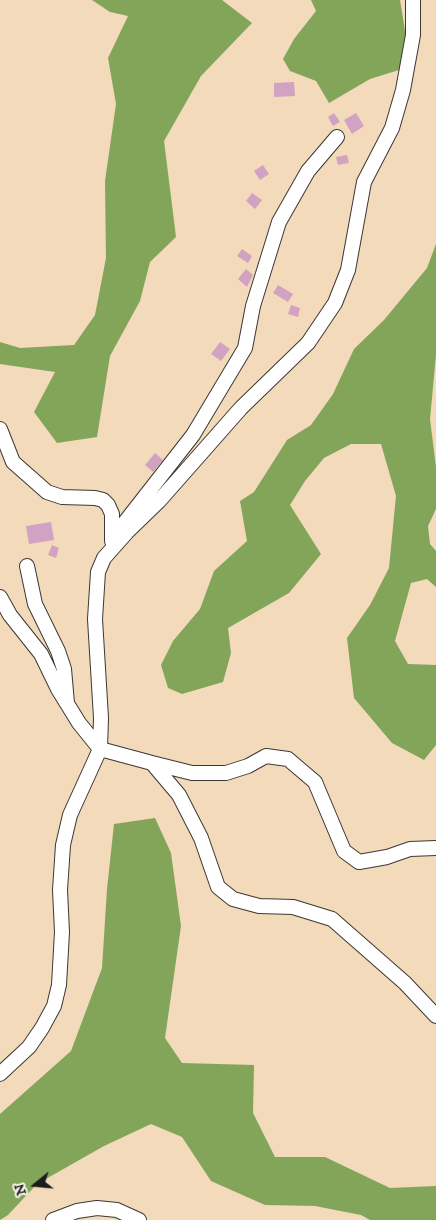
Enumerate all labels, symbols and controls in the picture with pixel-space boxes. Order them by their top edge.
north arrow [10,1160,60,1210]
text: N [10,1181,31,1198]

